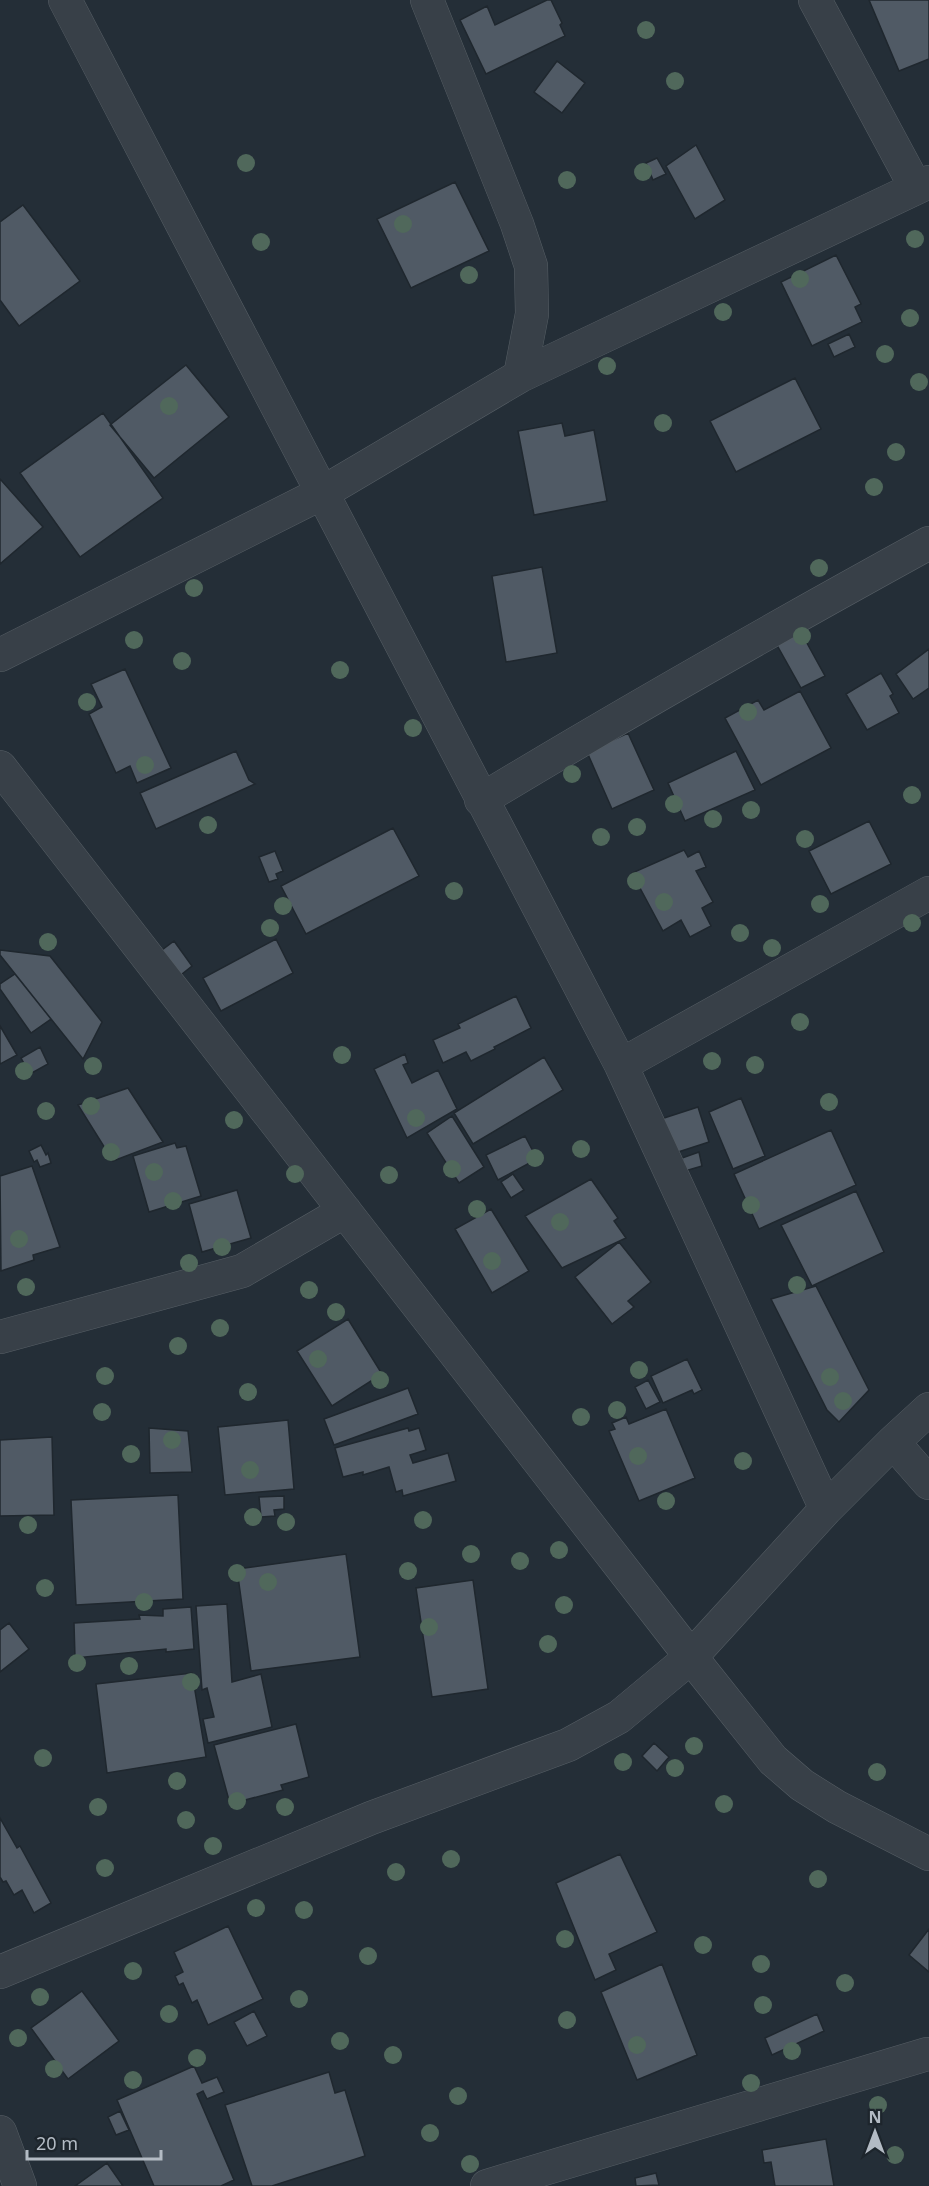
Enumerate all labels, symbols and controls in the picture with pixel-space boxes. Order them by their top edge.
north arrow [845,2102,905,2162]
text: N [868,2106,882,2128]
scale bar [27,2123,160,2161]
text: 20 m [36,2131,78,2155]

